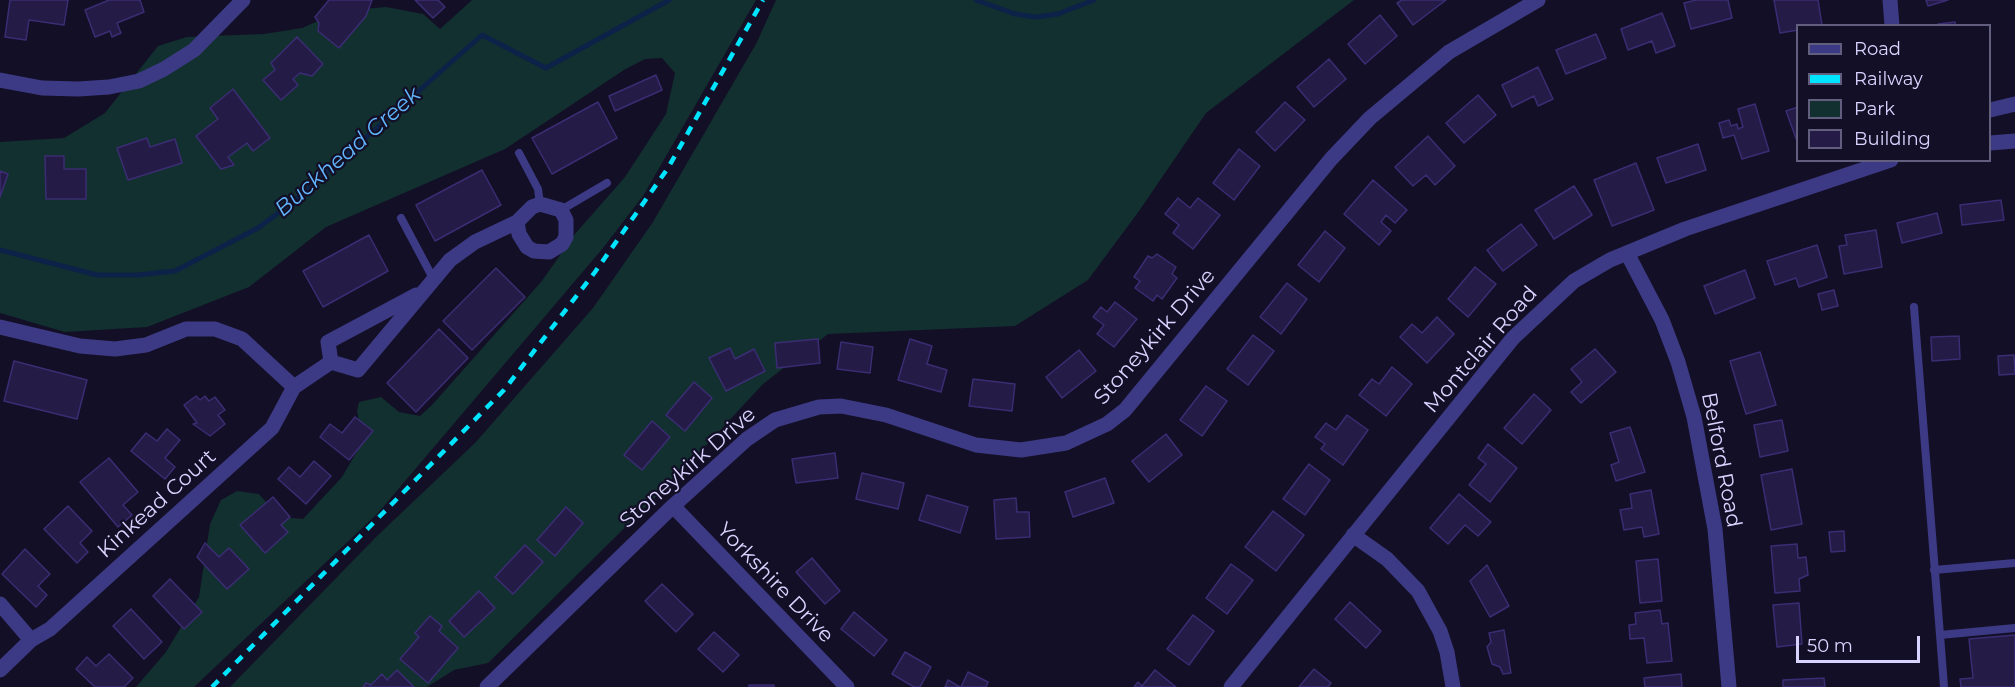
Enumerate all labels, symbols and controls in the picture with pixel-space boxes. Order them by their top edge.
legend [1796,24,1991,162]
text: Road [1854,38,1901,60]
text: Railway [1854,68,1923,90]
water label: Buckhead Creek [270,82,426,222]
text: Park [1854,98,1895,120]
text: Building [1854,128,1931,150]
street label: Stoneykirk Drive [1089,264,1221,410]
street label: Montclair Road [1419,281,1543,419]
street label: Belford Road [1696,390,1746,530]
street label: Stoneykirk Drive [615,402,761,534]
street label: Kinkead Court [93,444,221,564]
street label: Yorkshire Drive [711,518,839,648]
scale bar [1799,624,1924,662]
text: 50 m [1807,635,1853,657]

